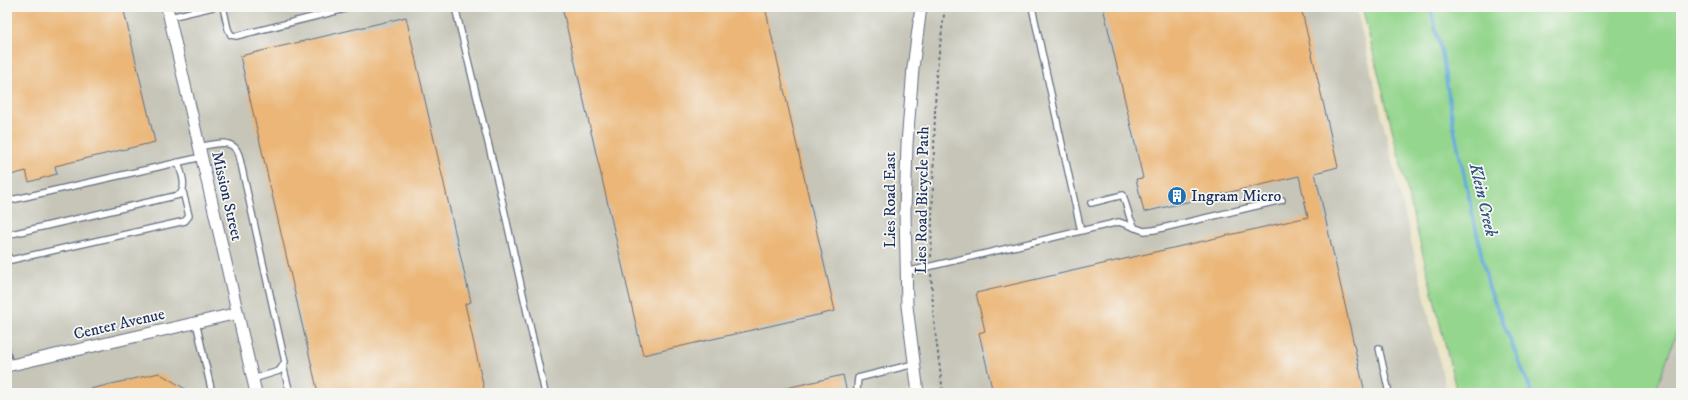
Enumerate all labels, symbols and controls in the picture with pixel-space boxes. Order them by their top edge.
street label: Lies Road Bicycle Path [911,125,933,274]
street label: Mission Street [207,149,247,243]
street label: Lies Road East [880,152,900,248]
water label: Klein Creek [1464,160,1502,240]
building icon: Ingram Micro [1166,185,1188,207]
place label: Ingram Micro [1191,186,1282,206]
street label: Center Avenue [72,304,167,344]

